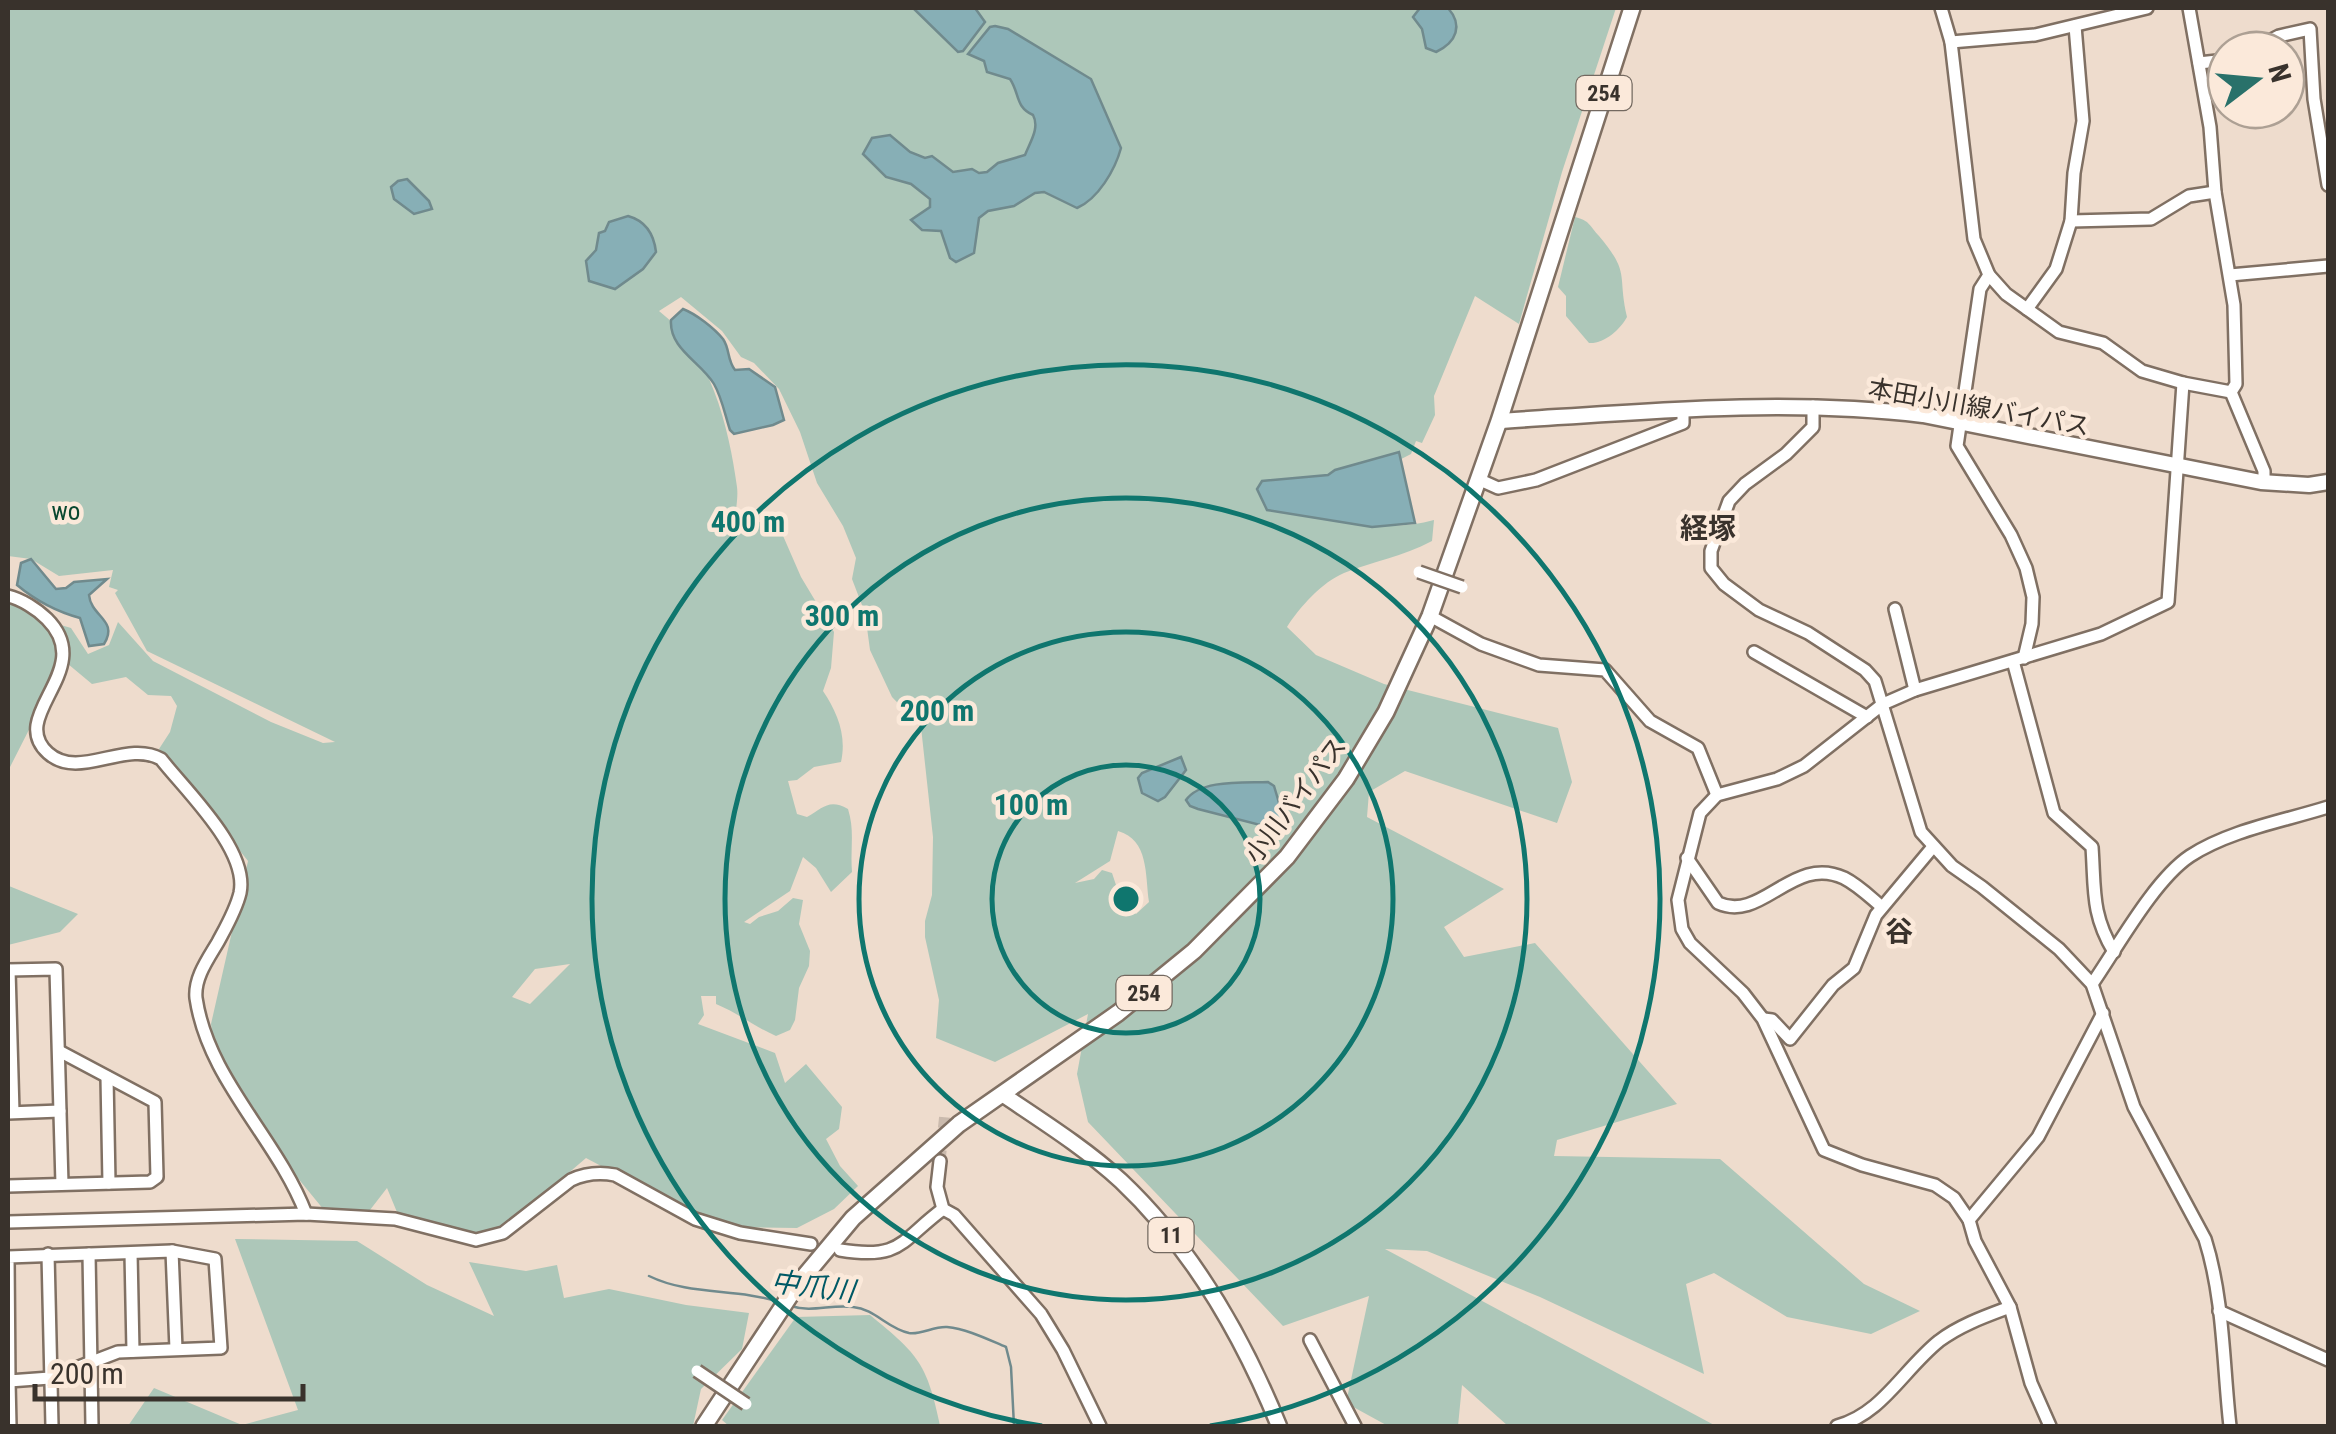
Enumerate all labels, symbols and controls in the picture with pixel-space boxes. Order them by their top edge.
north arrow [2206,30,2306,130]
text: N [2261,60,2298,86]
road number: 254 [1576,76,1632,110]
street label: 本田小川線バイパス [1866,374,2092,441]
park label: wo [52,497,80,526]
text: 400 m [711,504,785,539]
district label: 経塚 [1680,512,1736,545]
text: 300 m [805,598,879,633]
text: 200 m [900,693,974,728]
street label: 小川バイパス [1239,732,1352,869]
text: 100 m [994,787,1068,822]
centre of rings [1108,881,1144,917]
district label: 谷 [1885,915,1913,948]
road number: 254 [1116,976,1172,1010]
road number: 11 [1148,1218,1194,1252]
water label: 中爪川 [769,1265,860,1308]
scale bar [35,1339,302,1401]
text: 200 m [50,1356,124,1391]

